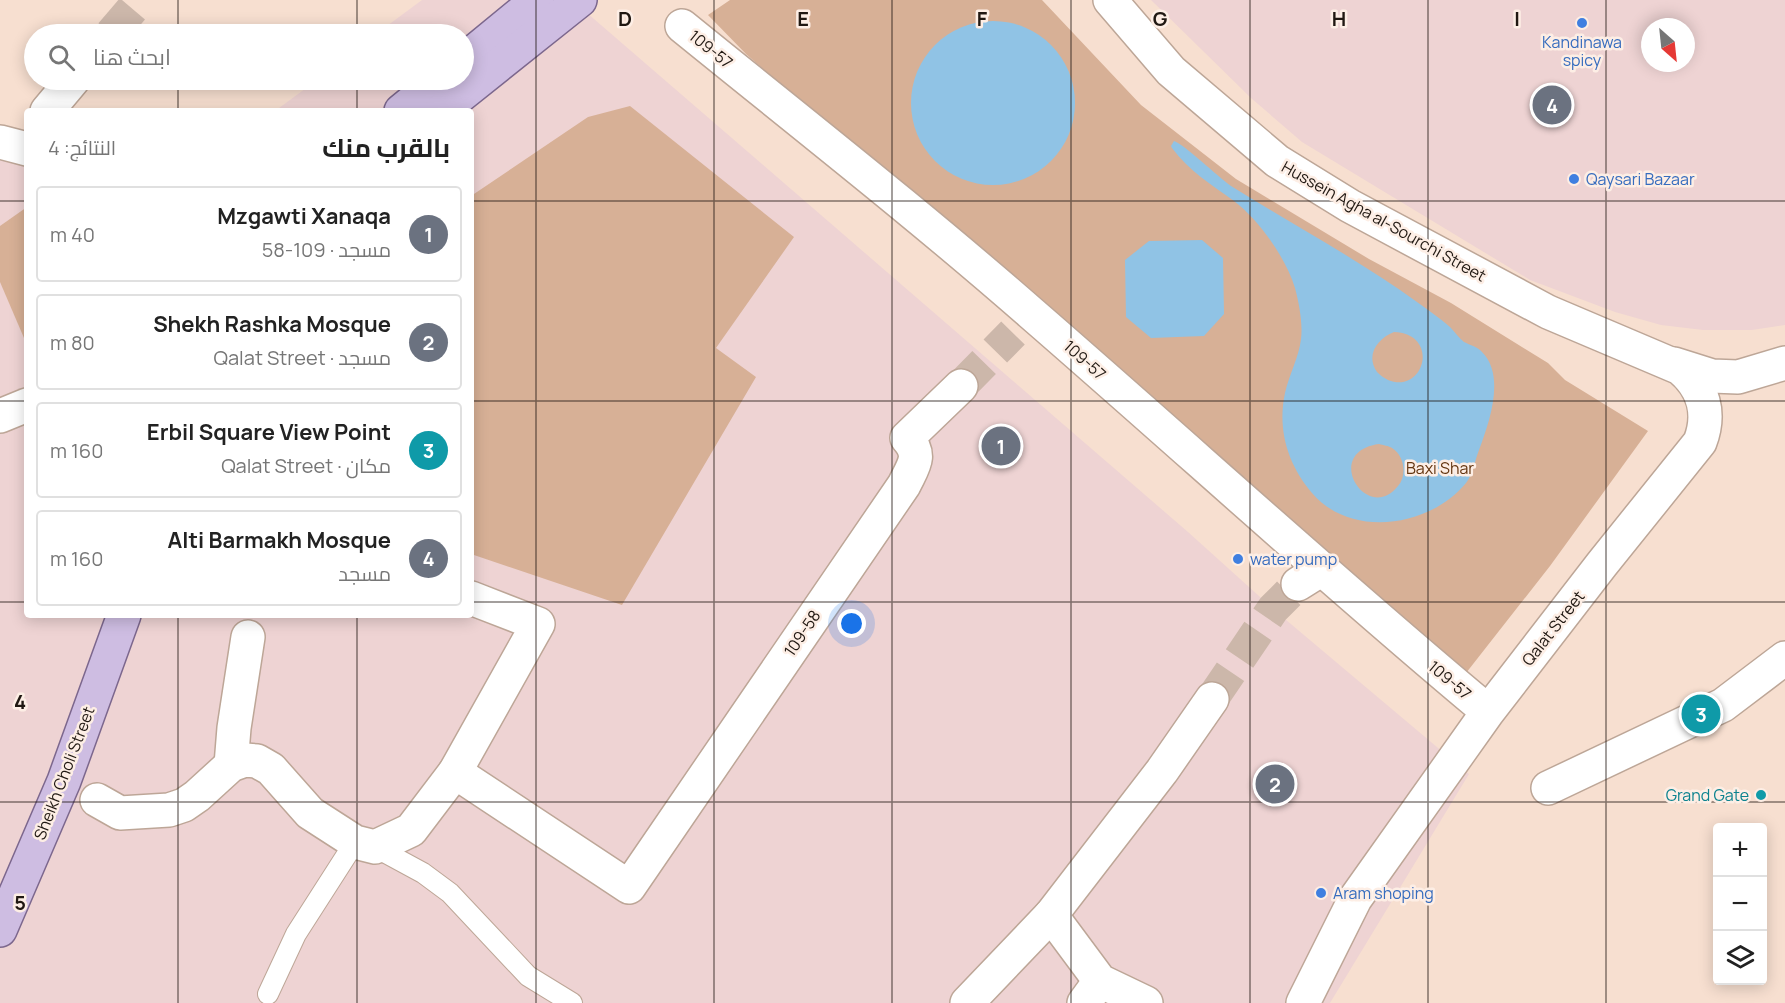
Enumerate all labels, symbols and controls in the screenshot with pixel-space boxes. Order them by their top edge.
text: D [618,5,632,32]
text: E [797,5,809,32]
text: F [977,5,988,32]
text: G [1153,5,1168,32]
text: H [1332,5,1346,32]
text: I [1514,5,1520,32]
marker: Kandinawa spicy [1575,16,1589,30]
north arrow [1641,18,1695,72]
search box [24,24,474,90]
street label: 109-57 [685,25,737,73]
place label: Kandinawa spicy [1542,31,1622,71]
icon: search [45,41,78,74]
text: ابحث هنا [93,42,171,72]
pin: 4 [1532,82,1572,128]
text: بالقرب منك [322,129,450,165]
text: النتائج: 4 [48,134,116,161]
street label: Hussein Agha al-Sourchi Street [1278,156,1490,286]
place label: Qaysari Bazaar [1586,168,1695,190]
marker: Qaysari Bazaar [1567,172,1581,186]
text: Mzgawti Xanaqa [217,201,391,231]
text: 40 m [50,221,95,248]
text: 1 [424,221,433,248]
text: مسجد · 109-58 [262,236,391,263]
text: Shekh Rashka Mosque [153,309,391,339]
text: 80 m [50,329,95,356]
text: 2 [423,329,434,356]
street label: 109-57 [1059,335,1111,385]
text: مسجد · Qalat Street [214,344,391,371]
text: Erbil Square View Point [147,417,391,447]
pin: 1 [982,424,1020,468]
text: 160 m [50,437,103,464]
text: 3 [423,437,434,464]
text: مكان · Qalat Street [221,452,391,479]
park label: Baxi Shar [1406,457,1474,479]
text: Alti Barmakh Mosque [168,525,391,555]
text: 160 m [50,545,103,572]
text: 4 [422,545,435,572]
place label: water pump [1250,548,1337,570]
marker: water pump [1231,552,1245,566]
text: مسجد [338,560,391,587]
street label: Qalat Street [1517,586,1589,670]
street label: 109-58 [779,606,825,660]
your location [837,609,866,638]
street label: 109-57 [1424,656,1476,704]
text: 4 [14,688,26,715]
pin: 3 [1682,692,1720,736]
street label: Sheikh Choli Street [28,703,100,843]
pin: 2 [1256,762,1294,806]
place label: Grand Gate [1666,784,1749,806]
marker: Grand Gate [1754,788,1768,802]
map controls [1713,823,1767,985]
button: + [1713,823,1767,877]
button: − [1713,877,1767,931]
place label: Aram shoping [1333,882,1434,904]
marker: Aram shoping [1314,886,1328,900]
text: 5 [14,889,26,916]
button: layers [1713,931,1767,985]

